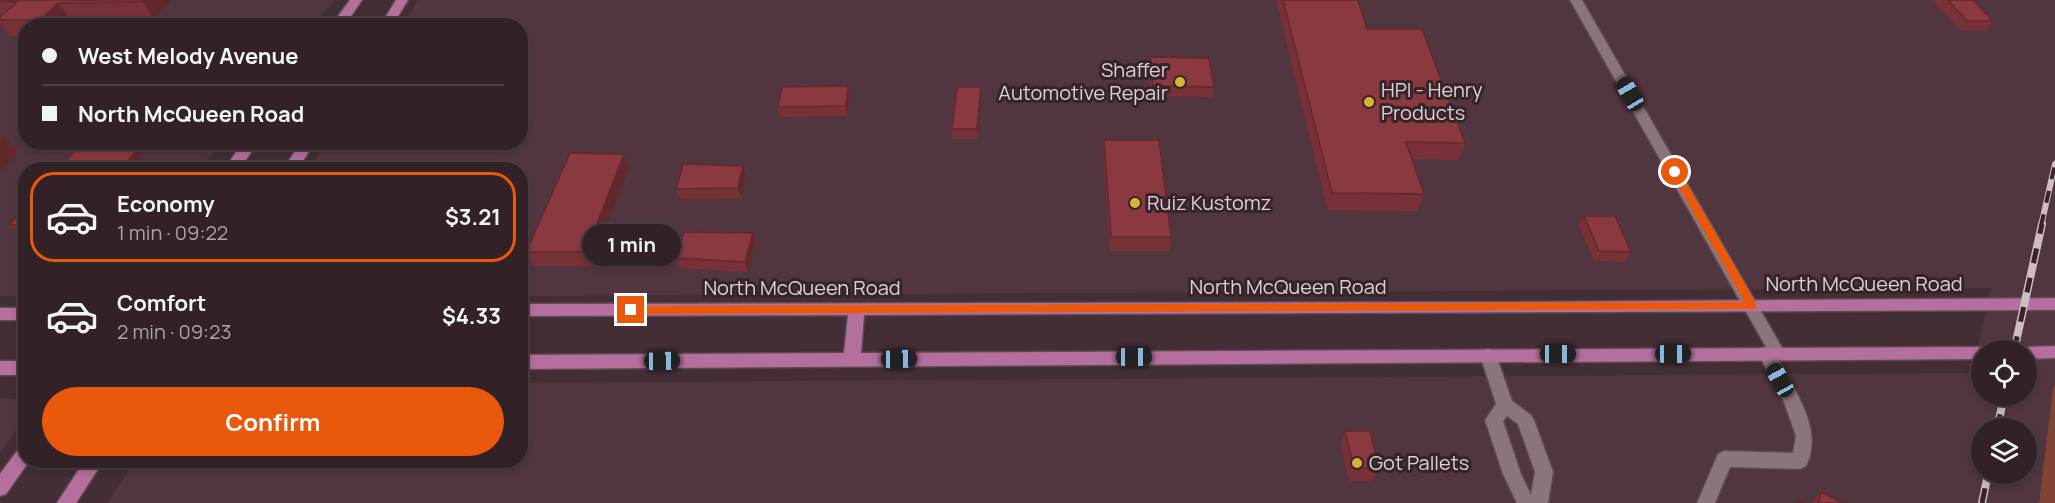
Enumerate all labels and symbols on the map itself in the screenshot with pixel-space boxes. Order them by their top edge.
place label: Shaffer Automotive Repair [998,56,1168,106]
car [1613,74,1647,114]
marker: Shaffer Automotive Repair [1173,75,1187,89]
place label: HPI - Henry Products [1381,76,1483,126]
marker: HPI - Henry Products [1362,95,1376,109]
route start [1661,158,1688,185]
place label: Ruiz Kustomz [1147,189,1271,216]
marker: Ruiz Kustomz [1128,196,1142,210]
callout: 1 min [582,223,680,265]
street label: North McQueen Road [1765,270,1963,297]
street label: North McQueen Road [1189,273,1387,300]
street label: North McQueen Road [703,274,901,301]
route end [617,296,644,323]
car [1540,345,1576,363]
car [1655,345,1691,363]
car [1116,348,1152,366]
car [881,350,917,368]
car [644,352,680,370]
car [1763,360,1797,400]
place label: Got Pallets [1369,449,1469,476]
marker: Got Pallets [1350,456,1364,470]

